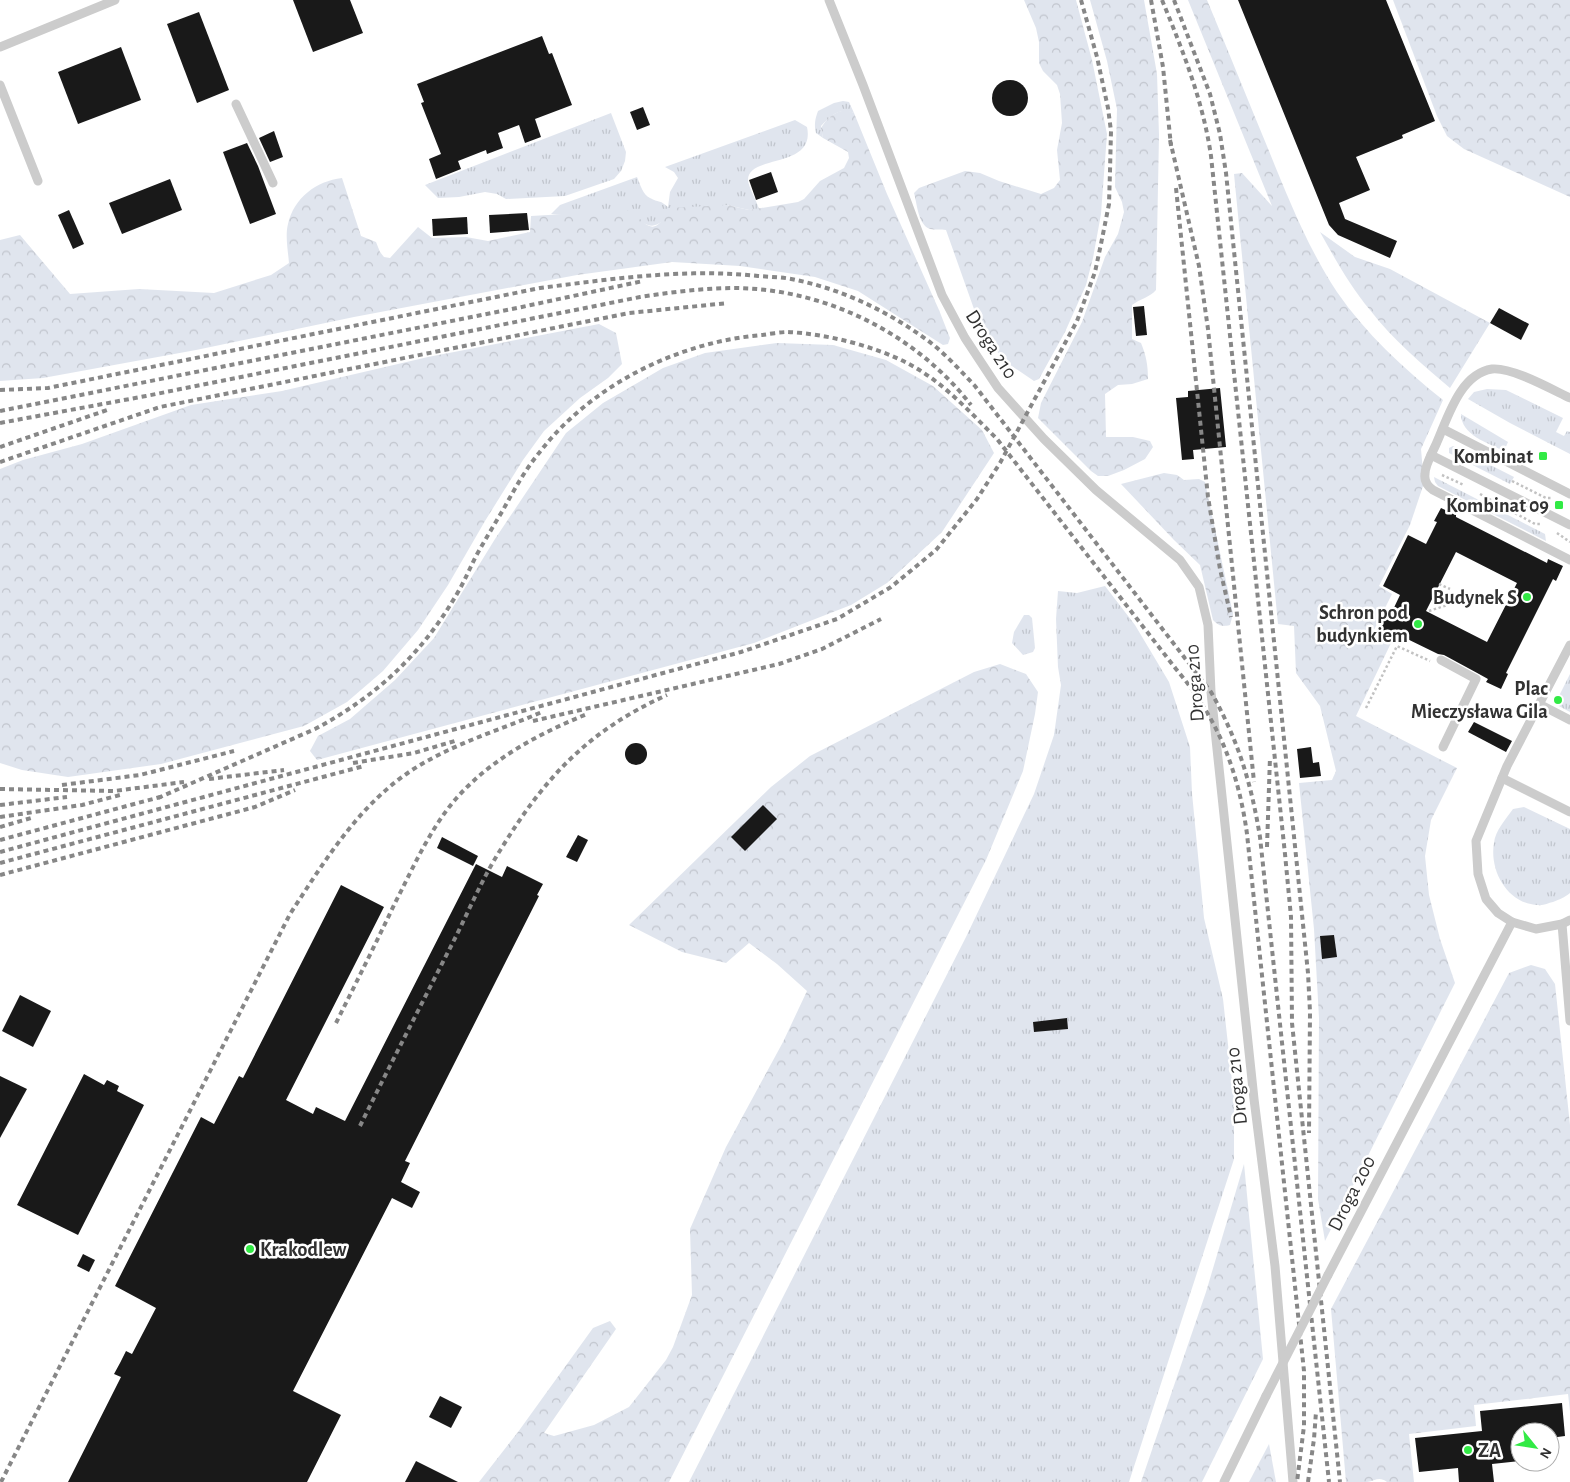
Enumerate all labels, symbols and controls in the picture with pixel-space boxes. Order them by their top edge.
street label: Droga 210 [962,306,1021,383]
place label: Kombinat [1453,447,1533,467]
marker: Kombinat [1537,450,1549,462]
place label: Kombinat 09 [1446,496,1549,516]
marker: Kombinat 09 [1553,499,1565,511]
place label: Budynek S [1433,588,1517,608]
marker: Budynek S [1521,591,1533,603]
place label: Schron pod budynkiem [1316,603,1408,646]
marker: Schron pod budynkiem [1412,618,1424,630]
street label: Droga 210 [1182,643,1208,722]
place label: Plac Mieczysława Gila [1411,679,1548,722]
marker: Plac Mieczysława Gila [1552,694,1564,706]
street label: Droga 210 [1223,1046,1251,1126]
street label: Droga 200 [1324,1153,1379,1234]
place label: Krakodlew [260,1240,347,1260]
marker: Krakodlew [244,1243,256,1255]
north arrow [1510,1422,1560,1472]
place label: ZA [1478,1441,1501,1461]
marker: ZA [1462,1444,1474,1456]
text: N [1537,1445,1554,1461]

